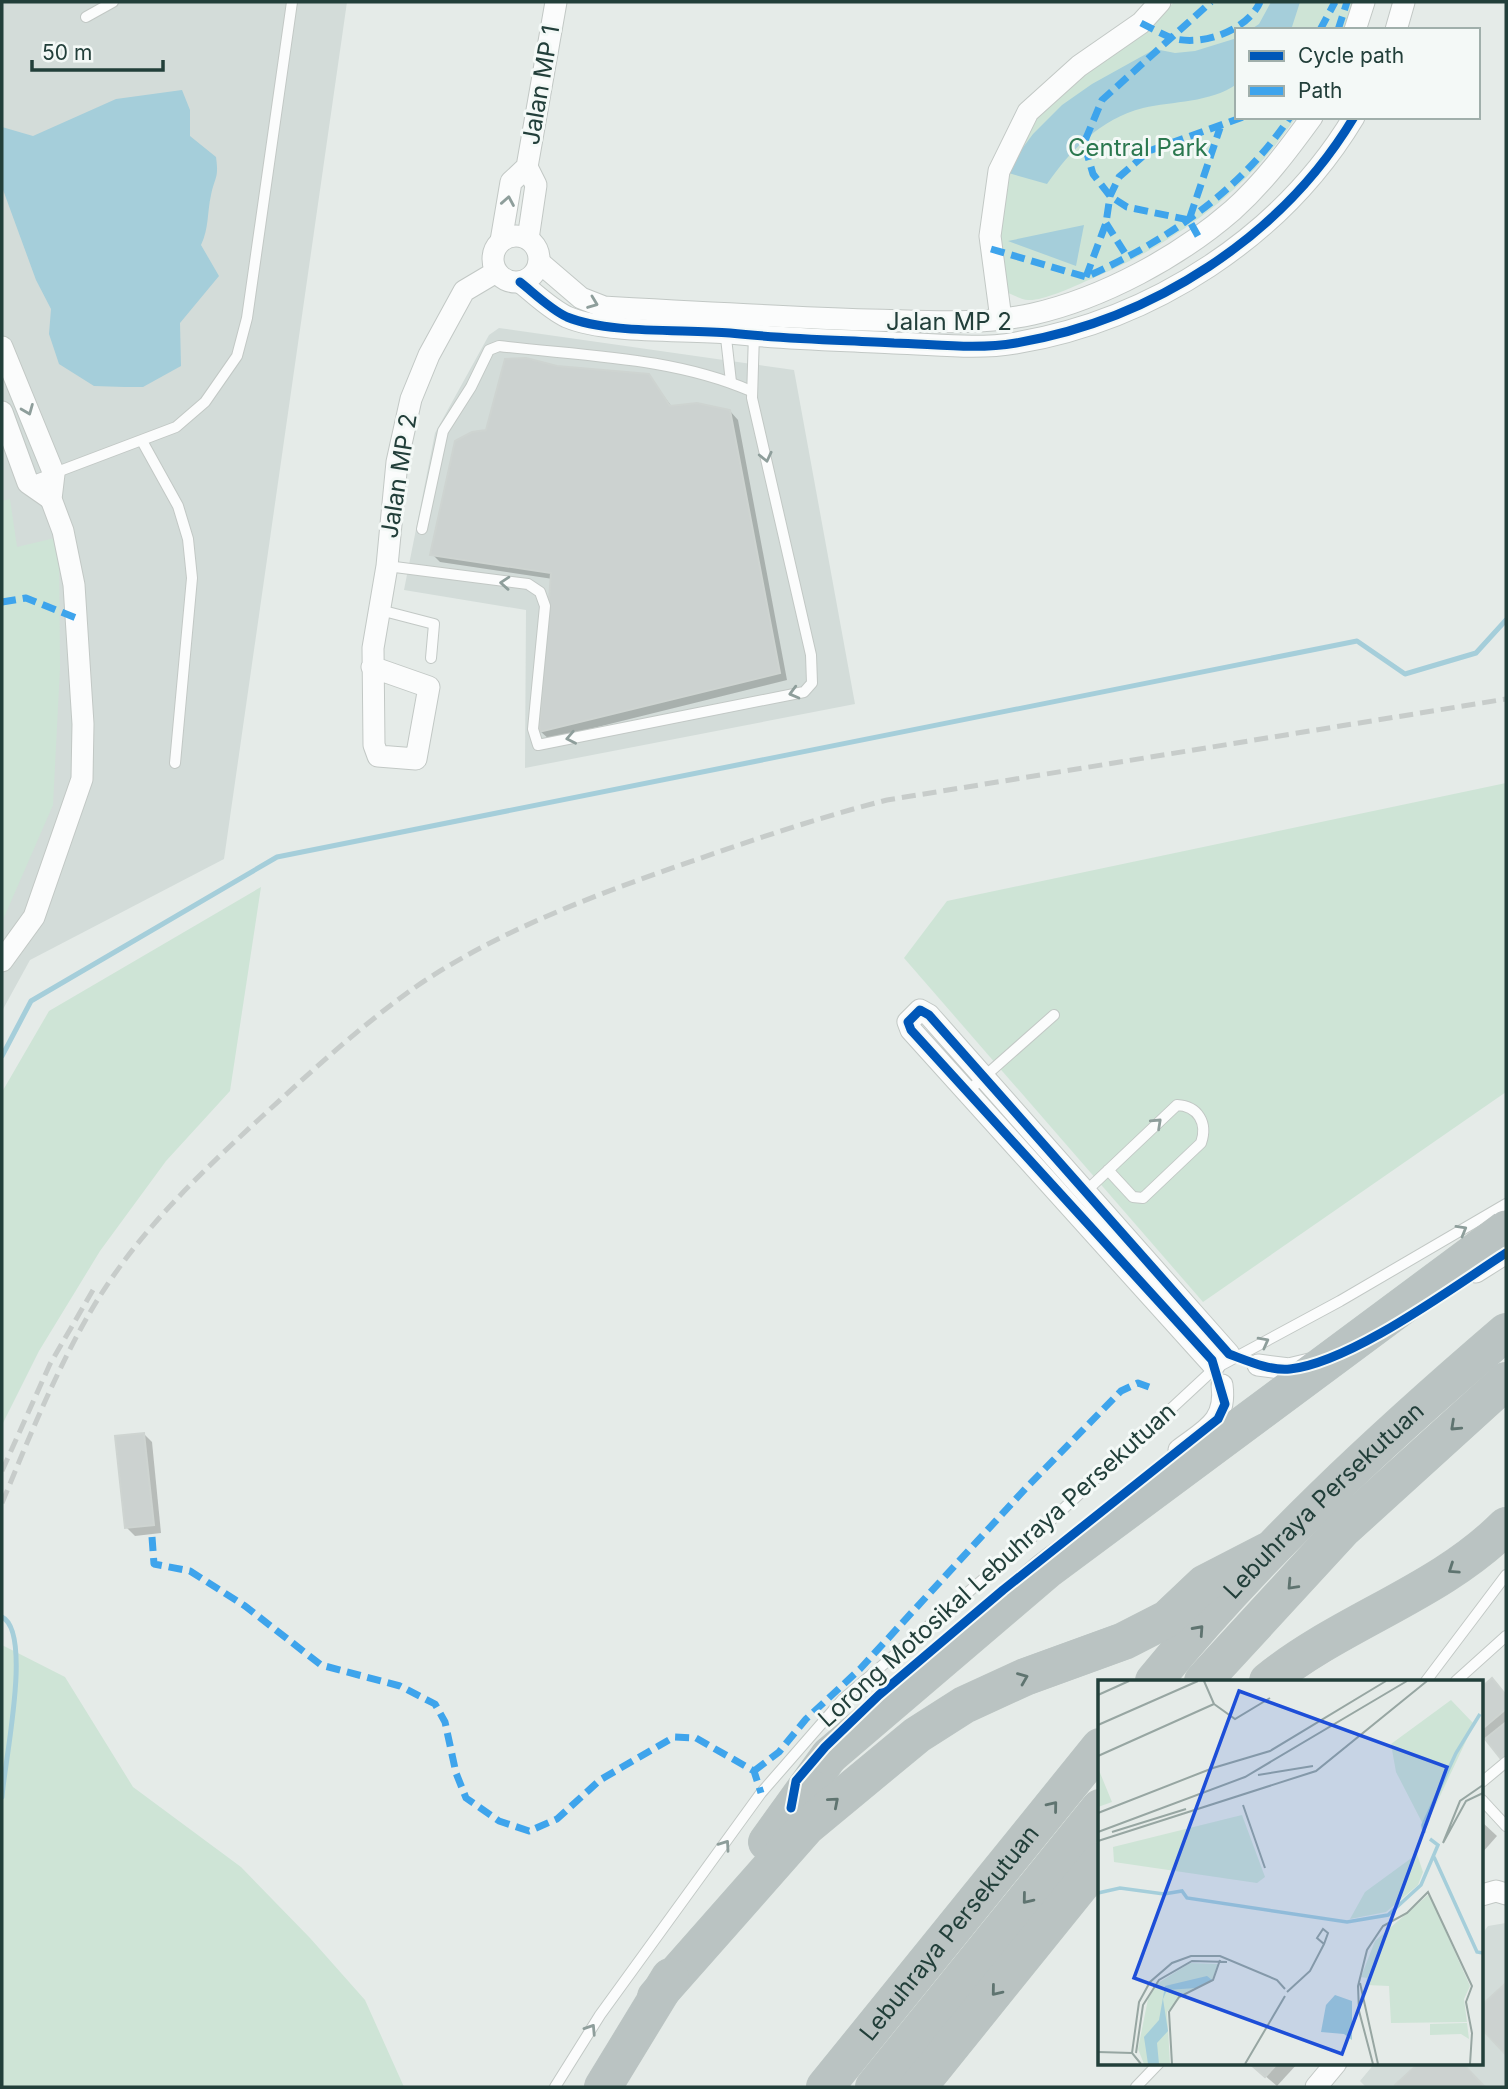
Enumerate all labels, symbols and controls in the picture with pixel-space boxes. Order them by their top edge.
street label: Jalan MP 1 [516,23,565,147]
scale bar [32,28,163,72]
legend [1235,28,1480,119]
text: 50 m [42,40,92,65]
text: Cycle path [1298,43,1404,68]
text: Path [1298,78,1343,103]
park label: Central Park [1068,133,1208,162]
one-way arrow [500,195,515,207]
one-way arrow [587,294,599,308]
street label: Jalan MP 2 [886,307,1012,336]
one-way arrow [20,403,34,416]
street label: Jalan MP 2 [374,412,423,540]
one-way arrow [758,451,772,463]
one-way arrow [500,575,511,590]
one-way arrow [788,685,800,699]
one-way arrow [565,730,577,745]
one-way arrow [1149,1119,1162,1132]
one-way arrow [1455,1225,1468,1238]
one-way arrow [1257,1337,1270,1350]
street label: Lorong Motosikal Lebuhraya Persekutuan [812,1396,1181,1733]
street label: Lebuhraya Persekutuan [1217,1396,1430,1604]
one-way arrow [1450,1418,1463,1430]
one-way arrow [1448,1561,1461,1573]
one-way arrow [1288,1577,1300,1590]
one-way arrow [1191,1625,1203,1638]
one-way arrow [1016,1673,1028,1687]
inset map [1098,1680,1484,2064]
one-way arrow [826,1798,839,1810]
one-way arrow [1045,1801,1057,1814]
street label: Lebuhraya Persekutuan [853,1819,1045,2046]
one-way arrow [717,1840,729,1853]
one-way arrow [1022,1891,1035,1903]
one-way arrow [991,1983,1004,1995]
one-way arrow [583,2024,595,2037]

